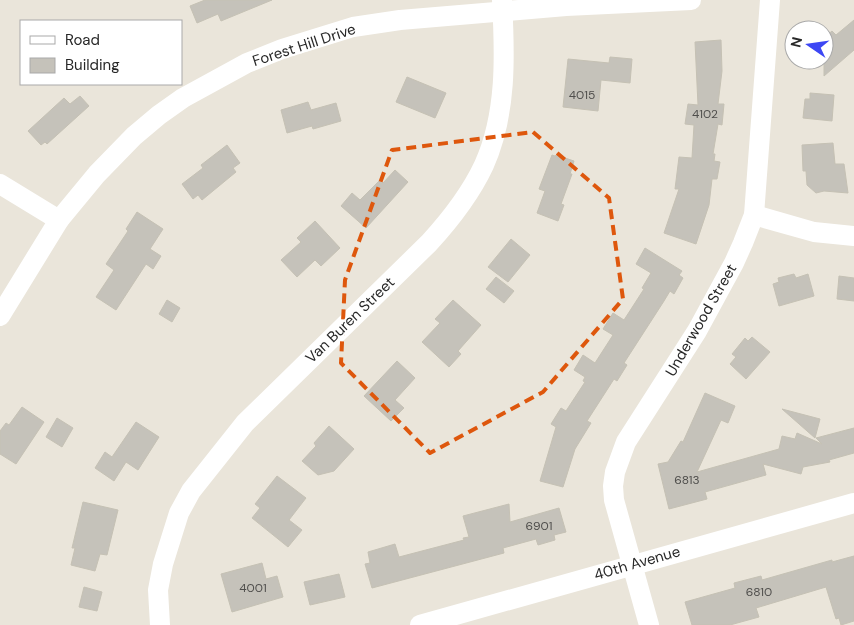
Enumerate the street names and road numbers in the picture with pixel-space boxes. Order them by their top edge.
street label: Forest Hill Drive [250,19,358,71]
street label: Underwood Street [661,260,741,380]
street label: Van Buren Street [301,272,399,368]
street label: 40th Avenue [592,541,682,585]

